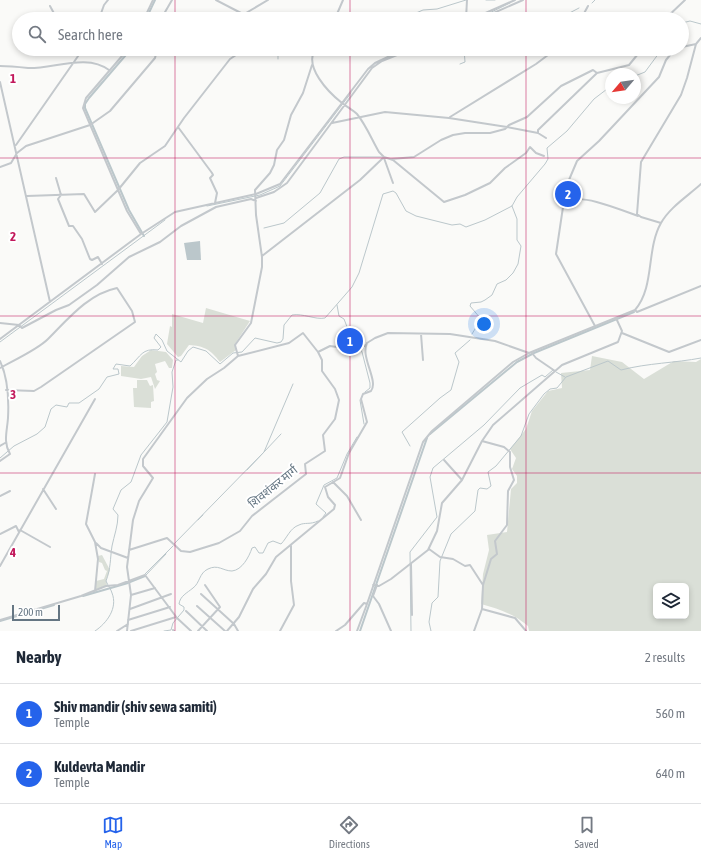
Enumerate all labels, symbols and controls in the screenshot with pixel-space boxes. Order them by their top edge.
search box [12,12,689,56]
icon: search [26,23,48,45]
text: Search here [58,26,123,43]
north arrow [605,68,641,104]
text: 1 [10,71,16,86]
pin: 2 [555,179,581,209]
text: 2 [10,229,16,244]
your location [474,314,494,334]
pin: 1 [337,326,363,356]
text: 3 [10,387,16,402]
street label: शिवशंकर मार्ग [245,462,301,511]
text: 4 [9,545,16,560]
map controls [653,583,689,619]
button: layers [653,583,689,619]
scale bar [12,603,60,622]
text: 200 m [18,606,43,618]
text: Nearby [16,647,62,667]
text: 2 results [645,650,685,665]
text: Shiv mandir (shiv sewa samiti) [54,698,217,715]
text: 1 [26,706,32,721]
text: 560 m [656,706,685,721]
text: Temple [54,715,90,730]
text: Kuldevta Mandir [54,758,145,775]
text: 2 [26,766,32,781]
text: 640 m [656,766,685,781]
text: Temple [54,775,90,790]
tab: Map [102,814,124,850]
tab: Directions [329,814,370,850]
tab: Saved [574,814,599,850]

